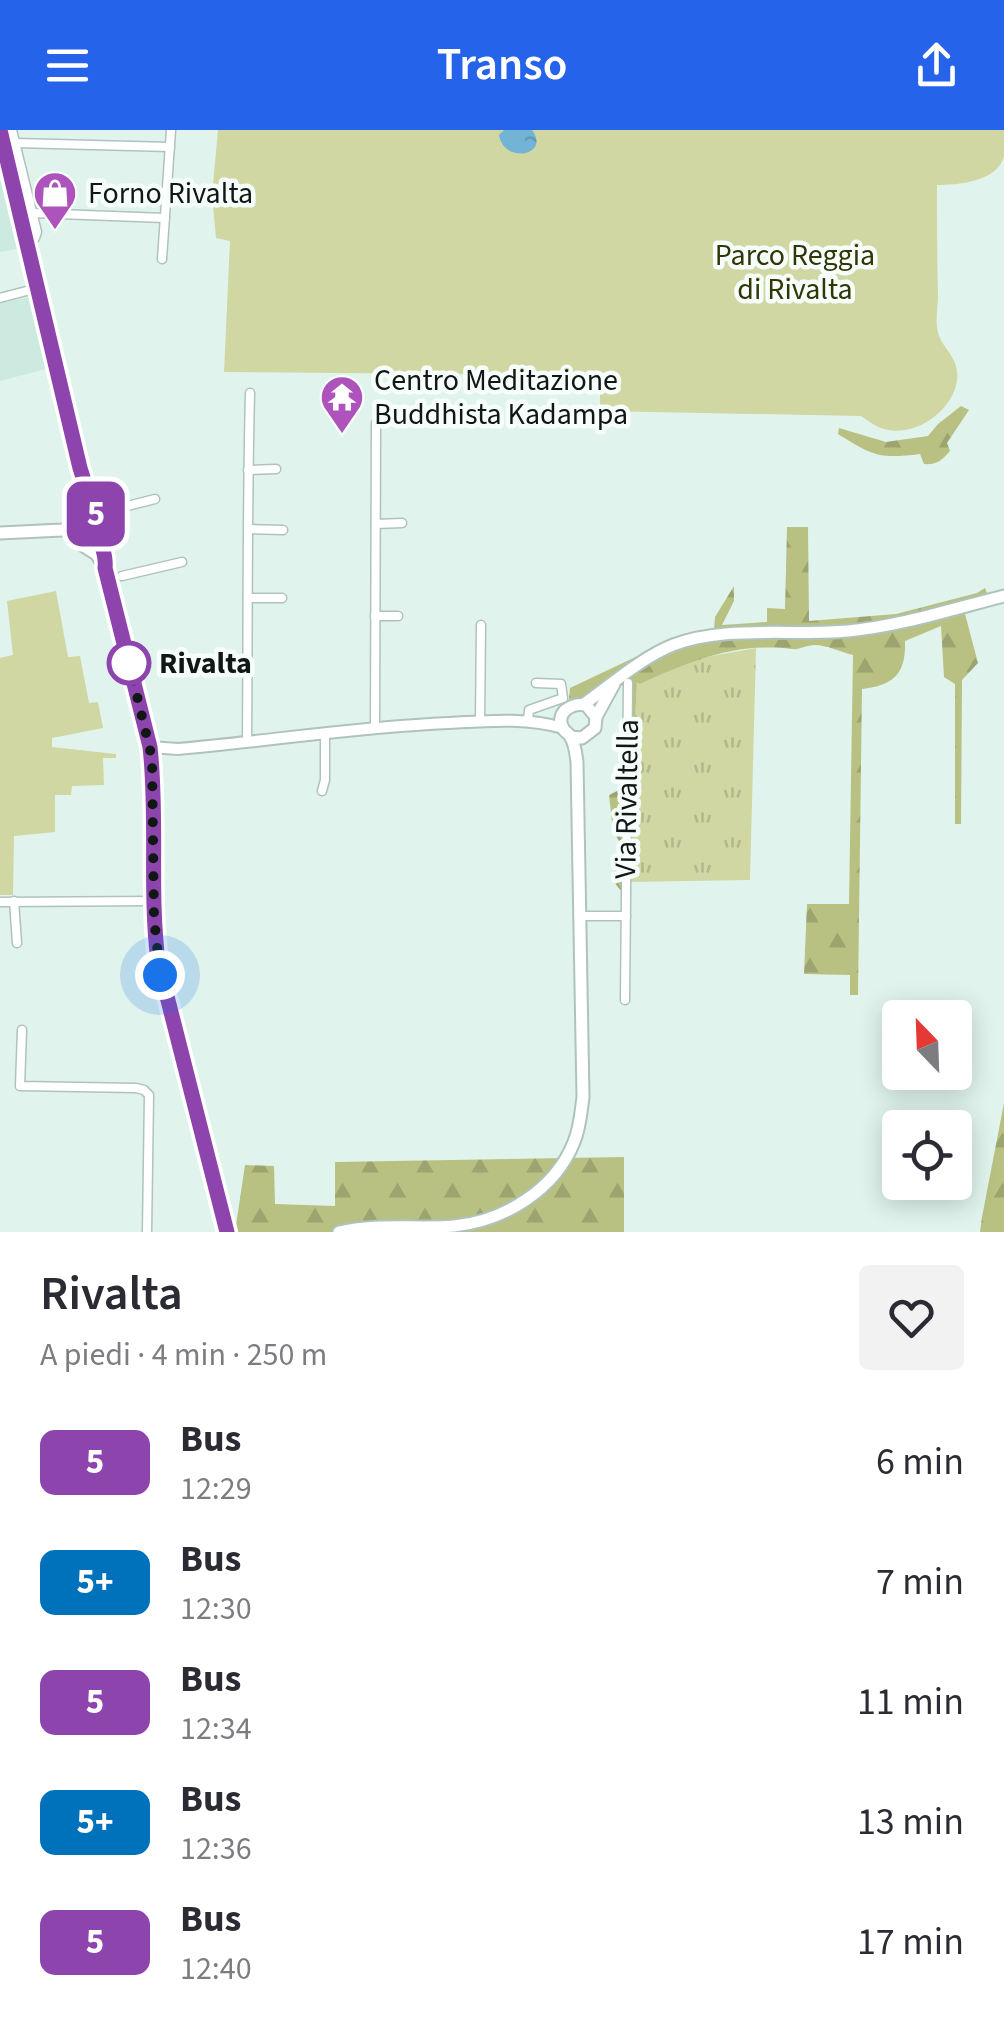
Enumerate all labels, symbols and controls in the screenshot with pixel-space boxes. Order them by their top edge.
text: Transo [437,33,567,97]
icon: menu [40,38,95,93]
icon: share [909,38,964,93]
shop icon: Forno Rivalta [32,170,78,231]
place label: Forno Rivalta [88,172,253,215]
park label: Parco Reggia di Rivalta [715,234,875,311]
place label: Centro Meditazione Buddhista Kadampa [374,359,628,436]
temple icon: Centro Meditazione Buddhista Kadampa [319,374,365,435]
line badge: 5 [64,482,128,546]
text: 5 [87,489,105,539]
marker: Rivalta [108,642,150,684]
place label: Rivalta [159,642,252,685]
street label: Via Rivaltella [604,719,650,879]
your location [135,950,185,1000]
north arrow [882,1000,972,1090]
map controls [882,1000,972,1200]
button: locate [882,1110,972,1200]
text: Rivalta [40,1260,183,1328]
button: heart [859,1265,964,1370]
text: A piedi · 4 min · 250 m [40,1332,327,1378]
text: Bus [180,1412,241,1466]
text: 6 min [876,1435,964,1489]
text: 5 [86,1437,104,1487]
text: 12:29 [180,1466,252,1512]
text: Bus [180,1532,241,1586]
text: 7 min [876,1555,964,1609]
text: 5+ [77,1557,113,1607]
text: 12:30 [180,1586,252,1632]
text: Bus [180,1652,241,1706]
text: 11 min [857,1675,964,1729]
text: 5 [86,1677,104,1727]
text: 12:34 [180,1706,252,1752]
text: Bus [180,1772,241,1826]
text: 13 min [857,1795,964,1849]
text: 5+ [77,1797,113,1847]
text: 12:36 [180,1826,252,1872]
text: Bus [180,1892,241,1946]
text: 17 min [857,1915,964,1969]
text: 5 [86,1917,104,1967]
text: 12:40 [180,1946,252,1992]

